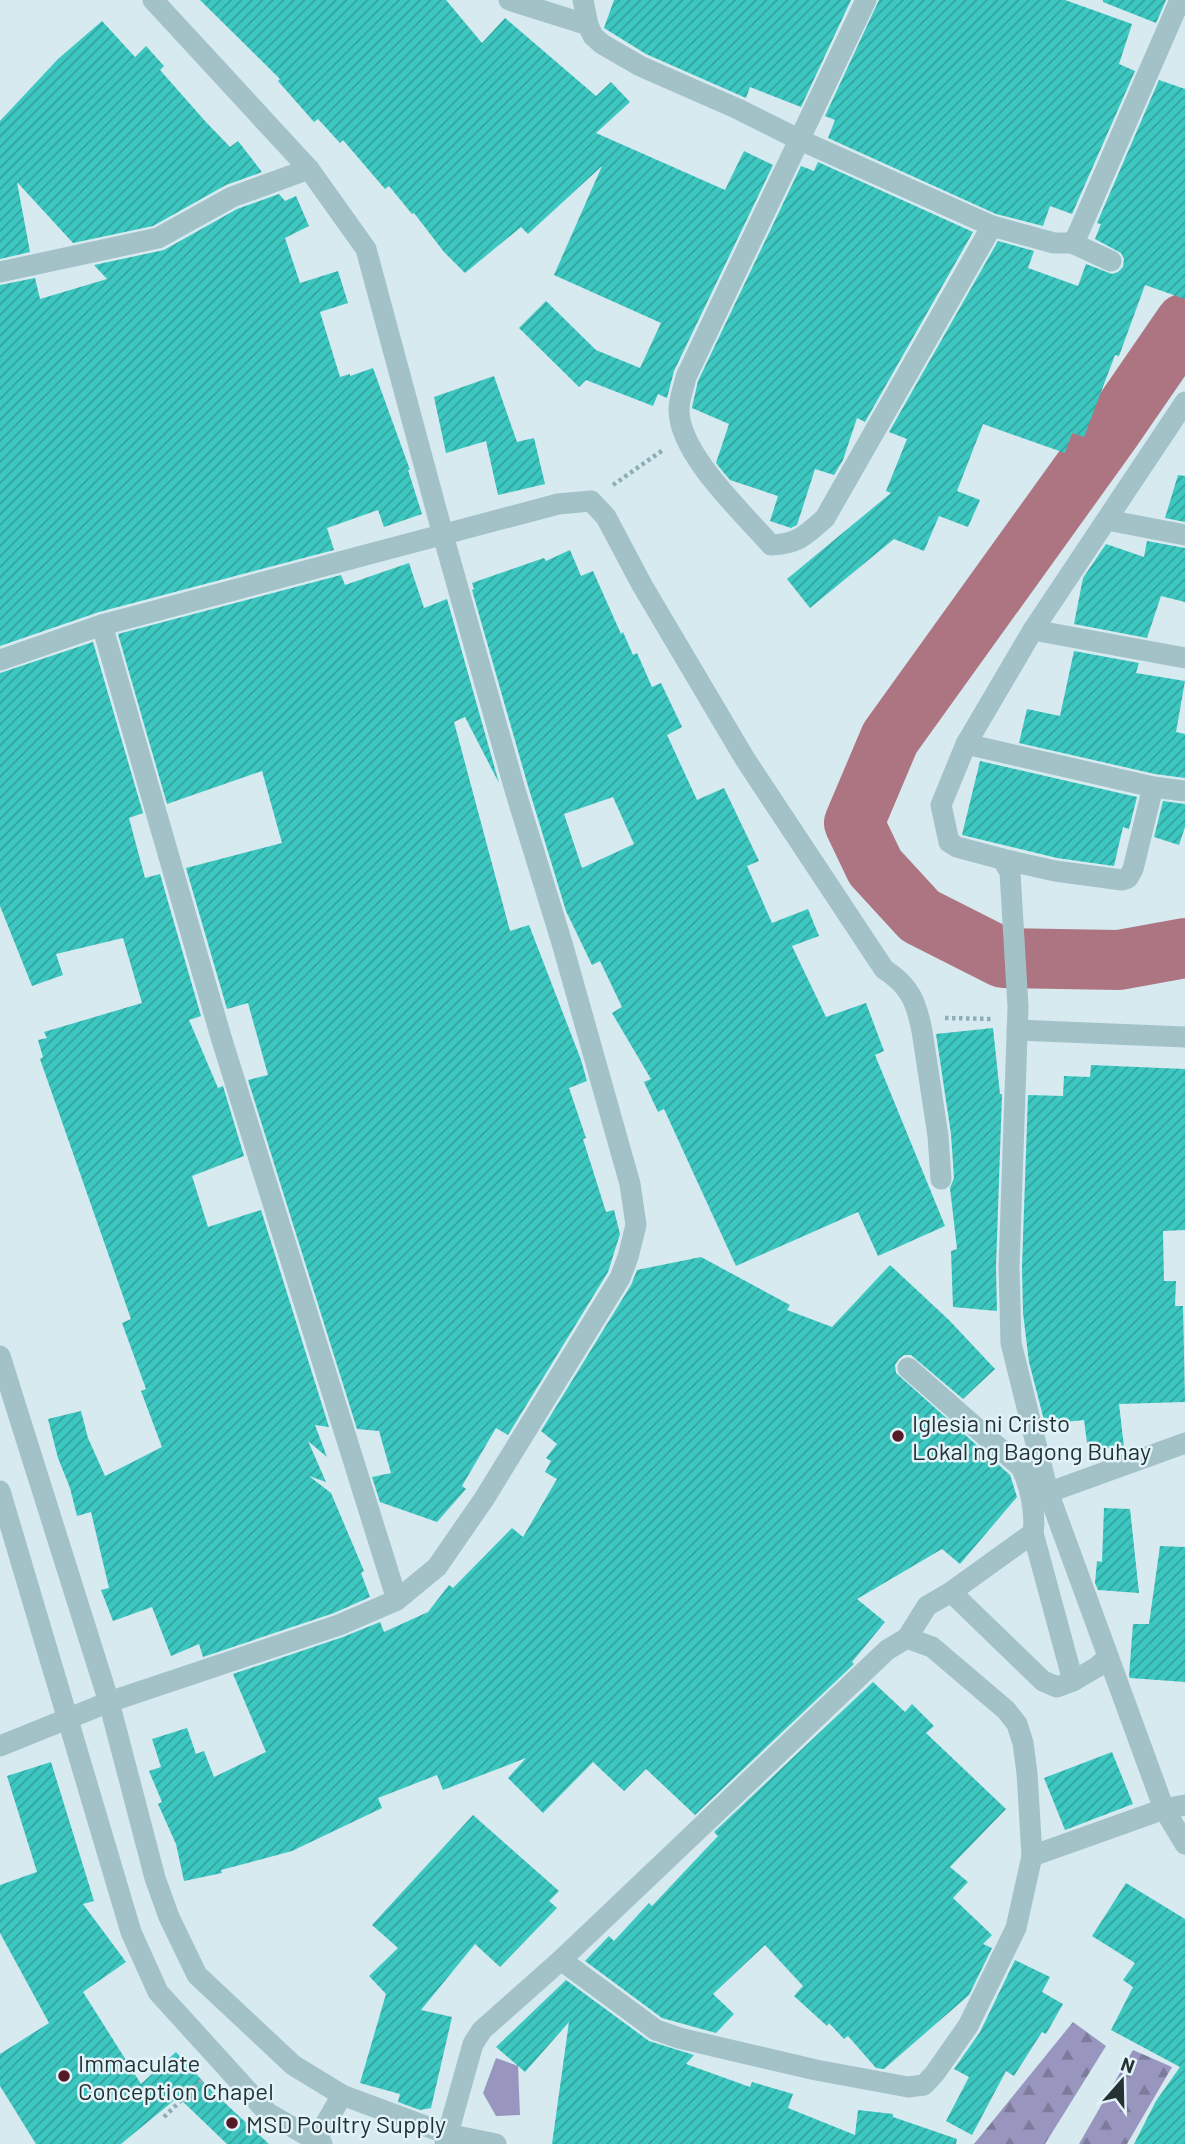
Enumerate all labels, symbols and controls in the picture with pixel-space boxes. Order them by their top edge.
place label: Iglesia ni Cristo Lokal ng Bagong Buhay [912,1408,1151,1465]
marker: Iglesia ni Cristo Lokal ng Bagong Buhay [890,1428,906,1444]
north arrow [1087,2046,1157,2116]
place label: Immaculate Conception Chapel [78,2048,274,2105]
text: N [1118,2052,1138,2078]
marker: Immaculate Conception Chapel [56,2068,72,2084]
place label: MSD Poultry Supply [246,2109,446,2138]
marker: MSD Poultry Supply [224,2115,240,2131]

